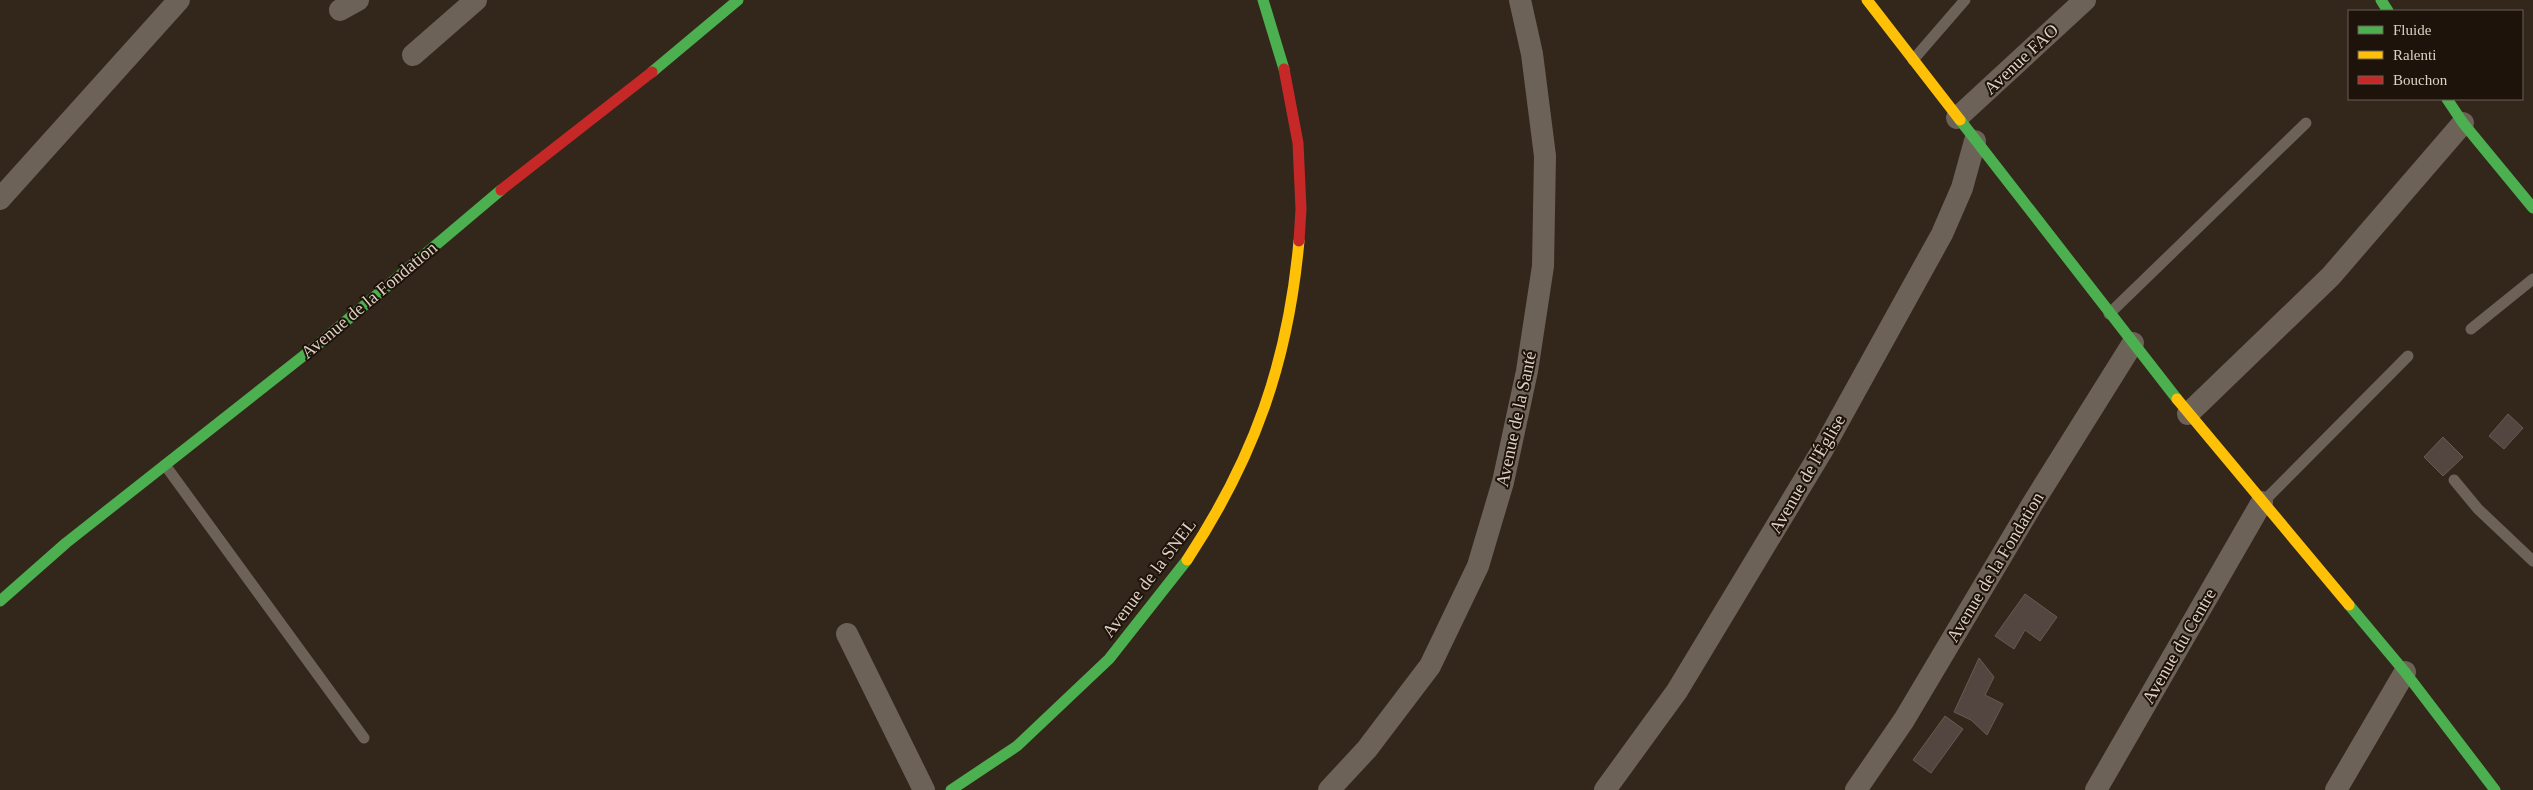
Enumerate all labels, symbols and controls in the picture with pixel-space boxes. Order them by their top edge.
legend [2348,10,2523,100]
street label: Avenue FAO [1980,20,2062,98]
text: Fluide [2393,22,2432,38]
text: Ralenti [2393,47,2436,63]
text: Bouchon [2393,72,2448,88]
street label: Avenue de la Fondation [297,237,441,363]
street label: Avenue de la Santé [1492,349,1540,489]
street label: Avenue de l'Église [1764,411,1849,537]
street label: Avenue de la Fondation [1942,489,2048,645]
street label: Avenue de la SNEL [1098,515,1200,641]
street label: Avenue du Centre [2138,585,2220,707]

